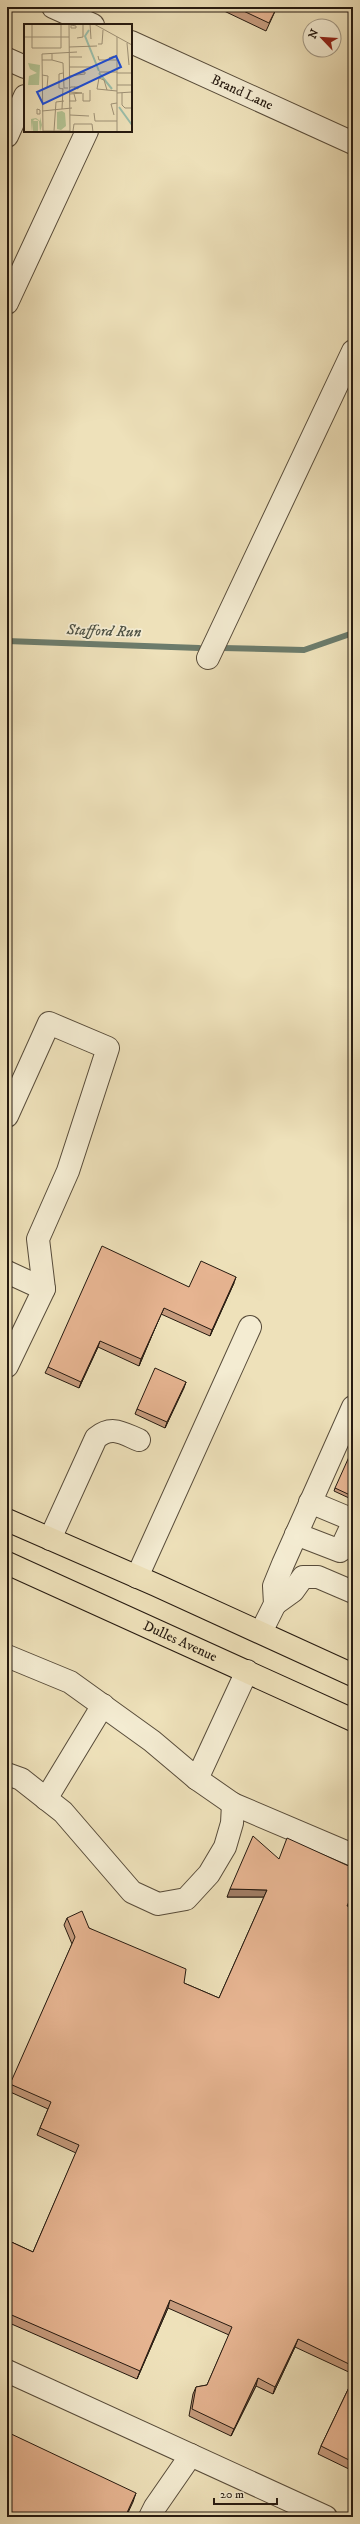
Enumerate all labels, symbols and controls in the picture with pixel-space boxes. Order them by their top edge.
north arrow [302,18,342,58]
inset map [24,24,132,132]
text: N [306,27,322,41]
street label: Brand Lane [208,71,276,115]
water label: Stafford Run [65,620,142,642]
street label: Dulles Avenue [140,1617,220,1666]
scale bar [214,2480,277,2506]
text: 20 m [220,2487,244,2502]

